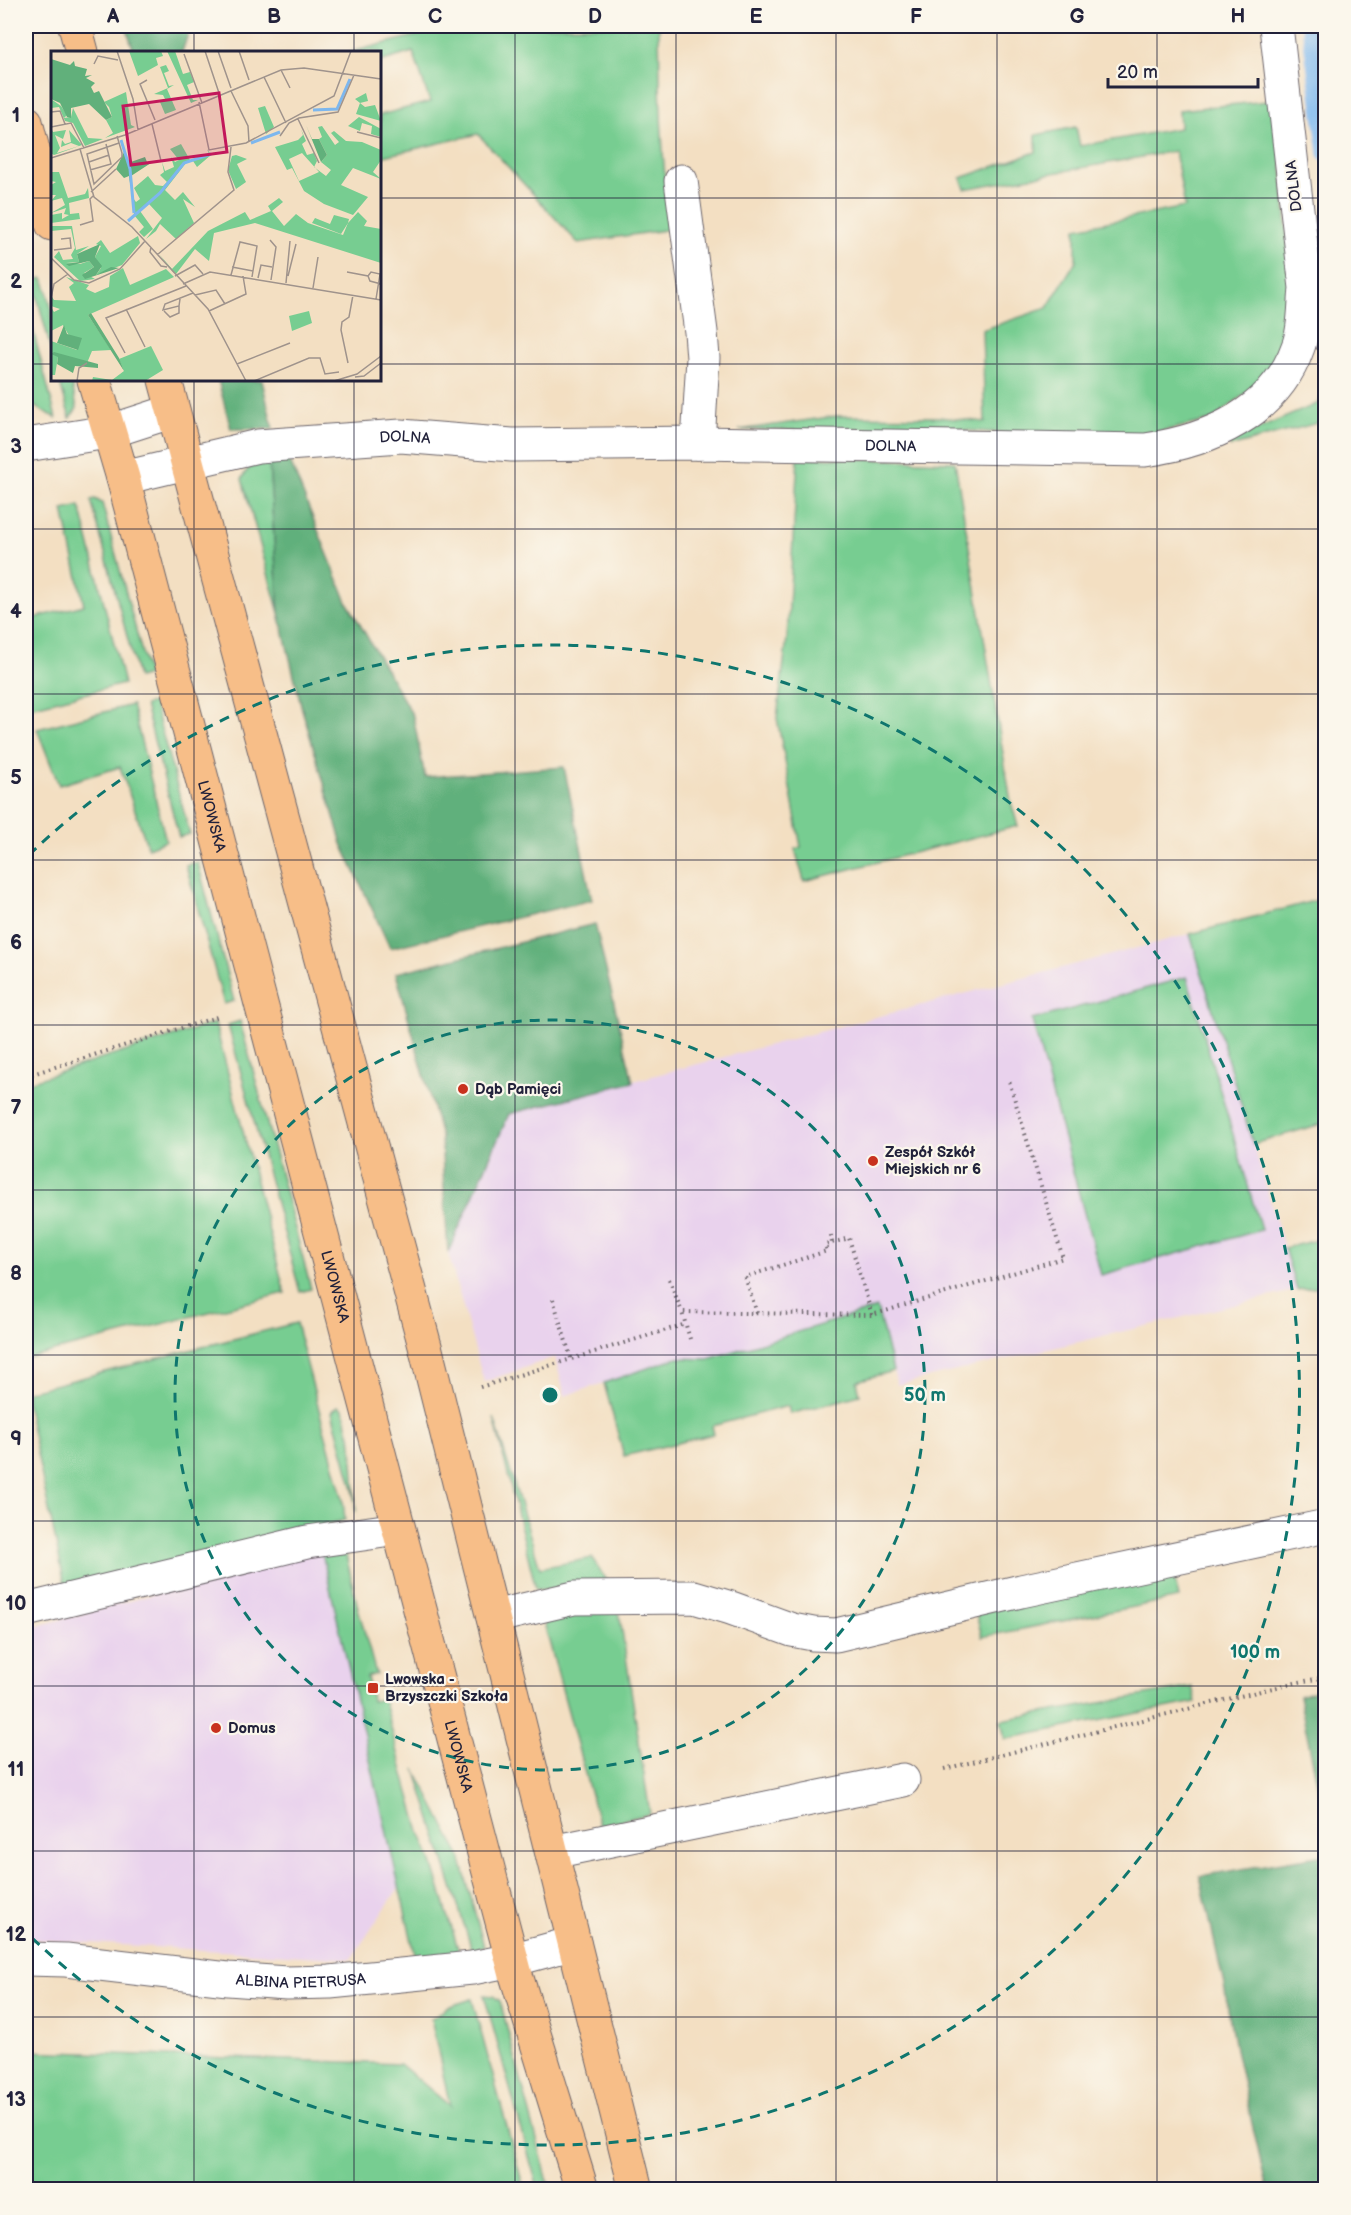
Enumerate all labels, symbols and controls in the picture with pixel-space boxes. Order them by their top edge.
text: A [106,5,120,29]
text: B [267,5,281,29]
text: C [428,5,442,29]
text: D [588,5,602,29]
text: E [750,5,763,29]
text: F [910,5,922,29]
text: G [1070,5,1085,29]
text: H [1231,5,1245,29]
inset map [51,51,381,381]
scale bar [1108,51,1258,89]
text: 20 m [1117,62,1158,83]
text: 1 [12,104,20,128]
street label: DOLNA [1281,159,1307,213]
text: 2 [10,270,22,294]
street label: DOLNA [379,426,432,448]
text: 3 [10,435,22,459]
street label: DOLNA [865,436,917,456]
text: 4 [10,600,22,624]
text: 5 [10,766,22,790]
street label: LWOWSKA [193,778,231,855]
text: 6 [10,931,22,955]
place label: Dąb Pamięci [475,1080,561,1099]
marker: Dąb Pamięci [456,1082,470,1096]
text: 7 [10,1096,22,1120]
place label: Zespół Szkół Miejskich nr 6 [885,1143,981,1179]
marker: Zespół Szkół Miejskich nr 6 [866,1154,880,1168]
street label: LWOWSKA [317,1248,354,1325]
text: 8 [10,1262,22,1286]
centre of rings [540,1385,560,1405]
text: 50 m [904,1385,946,1406]
text: 9 [10,1427,22,1451]
text: 10 [6,1592,26,1616]
text: 100 m [1230,1642,1280,1663]
place label: Lwowska - Brzyszczki Szkoła [385,1670,508,1706]
marker: Lwowska - Brzyszczki Szkoła [366,1681,380,1695]
street label: LWOWSKA [440,1718,477,1795]
place label: Domus [228,1719,276,1738]
marker: Domus [209,1721,223,1735]
text: 11 [8,1758,24,1782]
text: 12 [6,1923,26,1947]
street label: ALBINA PIETRUSA [235,1969,367,1993]
text: 13 [6,2088,26,2112]

